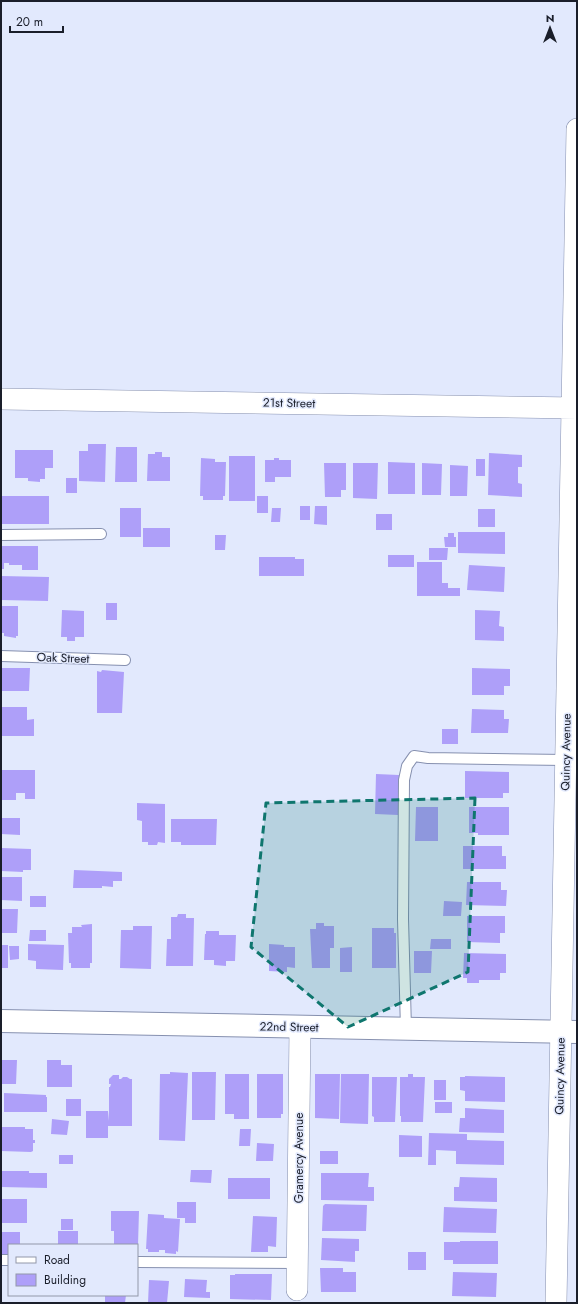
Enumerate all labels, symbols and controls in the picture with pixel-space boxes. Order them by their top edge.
scale bar [10,8,63,34]
north arrow [530,8,570,48]
text: N [546,10,554,26]
text: 20 m [16,13,43,31]
street label: 21st Street [263,394,315,412]
street label: Oak Street [36,648,90,668]
street label: Quincy Avenue [556,713,576,791]
street label: 22nd Street [259,1017,319,1037]
street label: Quincy Avenue [550,1037,570,1115]
street label: Gramercy Avenue [290,1113,308,1203]
legend [8,1244,138,1296]
text: Road [44,1251,70,1269]
text: Building [44,1271,86,1289]

